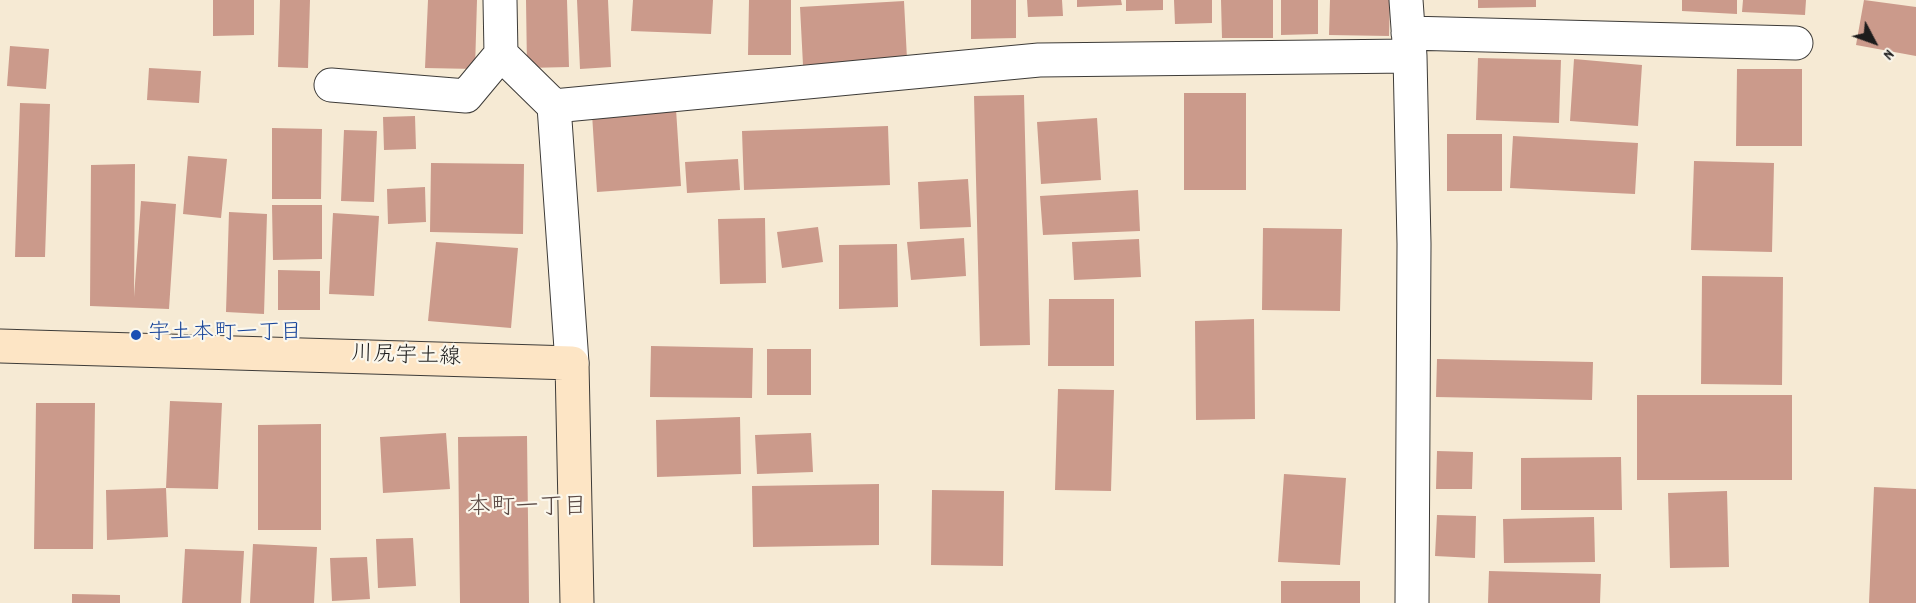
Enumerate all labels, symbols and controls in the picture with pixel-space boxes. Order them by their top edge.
north arrow [1844,12,1904,72]
text: N [1877,44,1899,65]
place label: 宇土本町一丁目 [148,322,302,348]
marker: 宇土本町一丁目 [129,328,143,342]
street label: 川尻宇土線 [351,343,461,373]
district label: 本町一丁目 [467,496,587,524]

